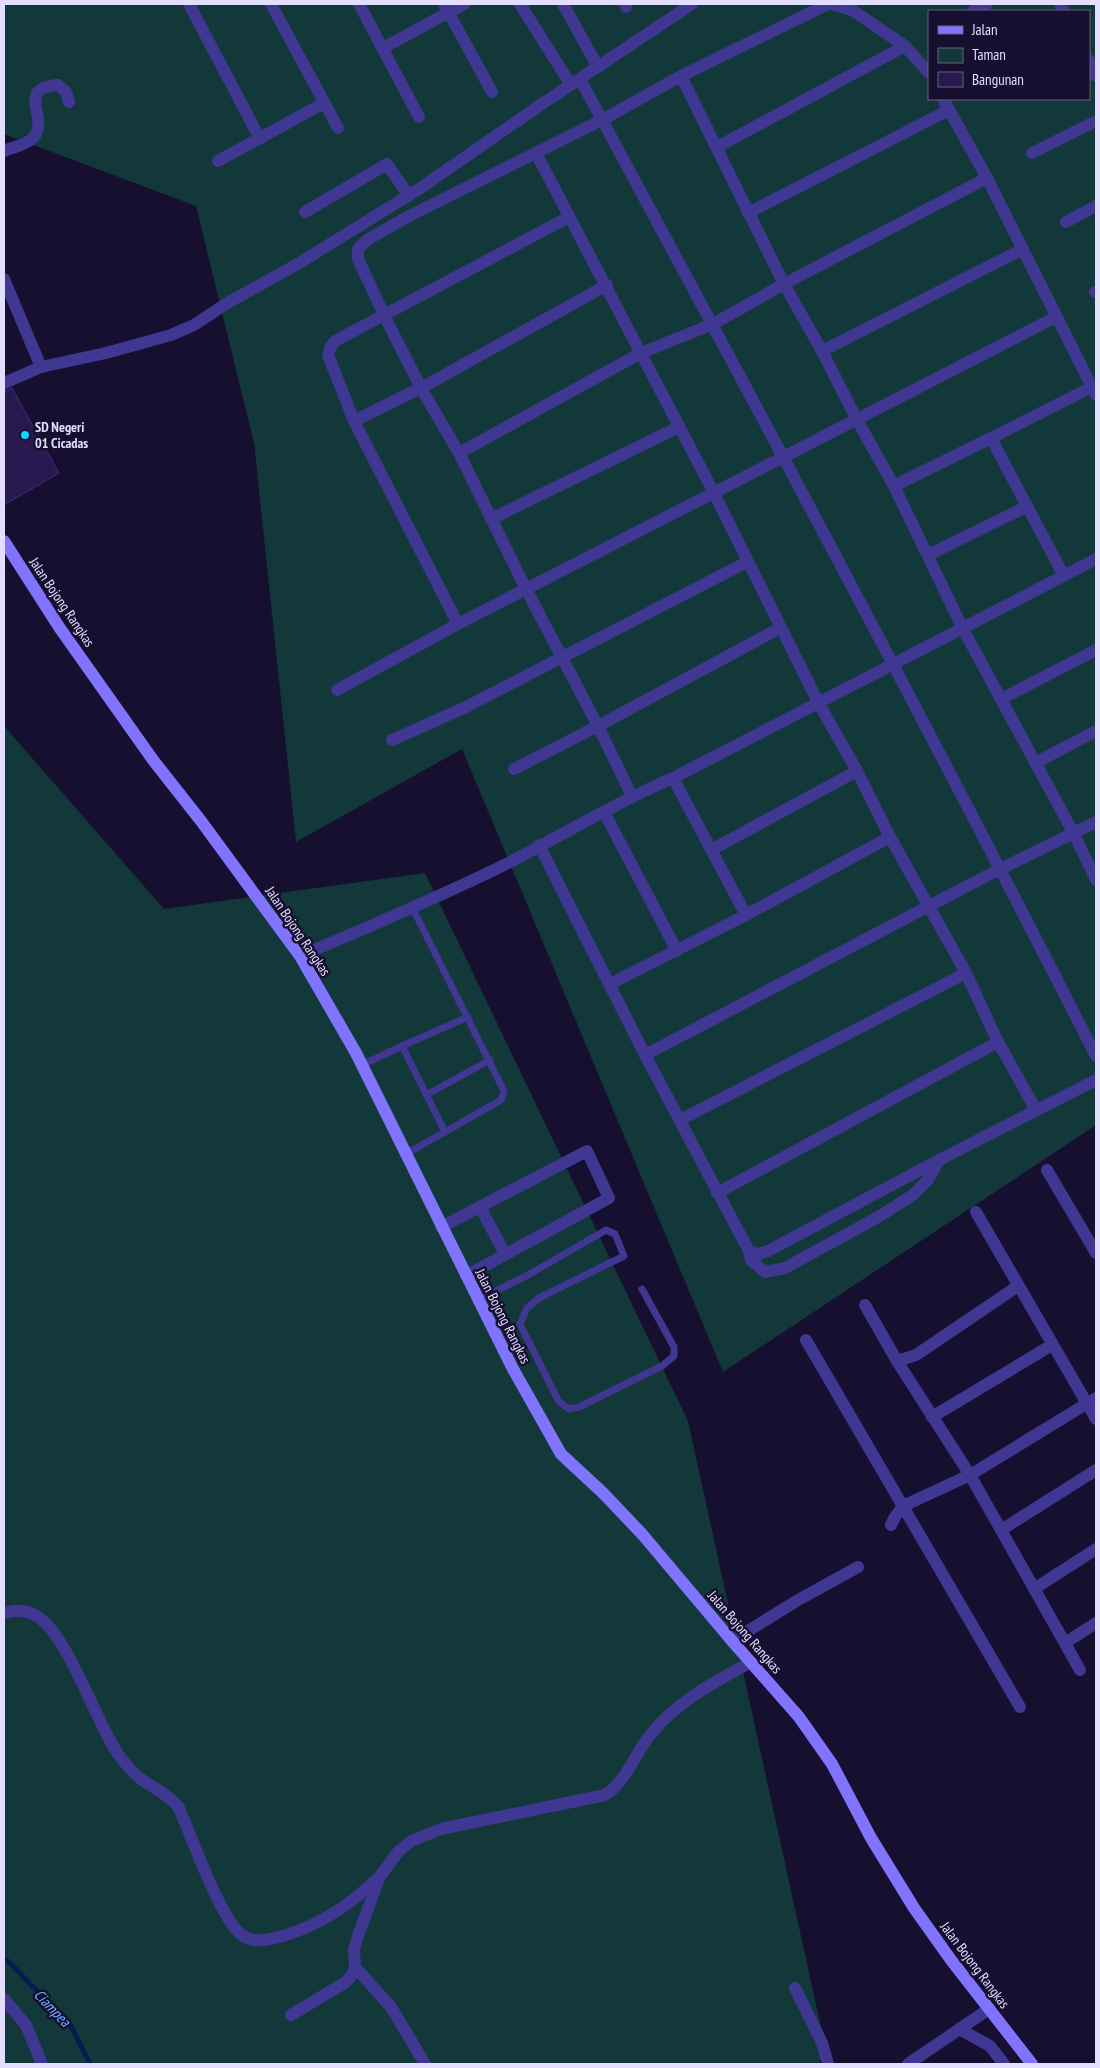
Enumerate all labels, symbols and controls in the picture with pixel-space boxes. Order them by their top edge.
legend [928,10,1090,100]
text: Jalan [971,20,998,39]
text: Taman [972,45,1006,64]
text: Bangunan [972,70,1024,89]
place label: SD Negeri 01 Cicadas [35,418,88,452]
marker: SD Negeri 01 Cicadas [19,429,31,441]
street label: Jalan Bojong Rangkas [25,553,99,650]
street label: Jalan Bojong Rangkas [261,882,335,979]
street label: Jalan Bojong Rangkas [471,1265,535,1367]
street label: Jalan Bojong Rangkas [703,1586,786,1677]
street label: Jalan Bojong Rangkas [936,1917,1014,2012]
water label: Ciampea [30,1985,75,2031]

